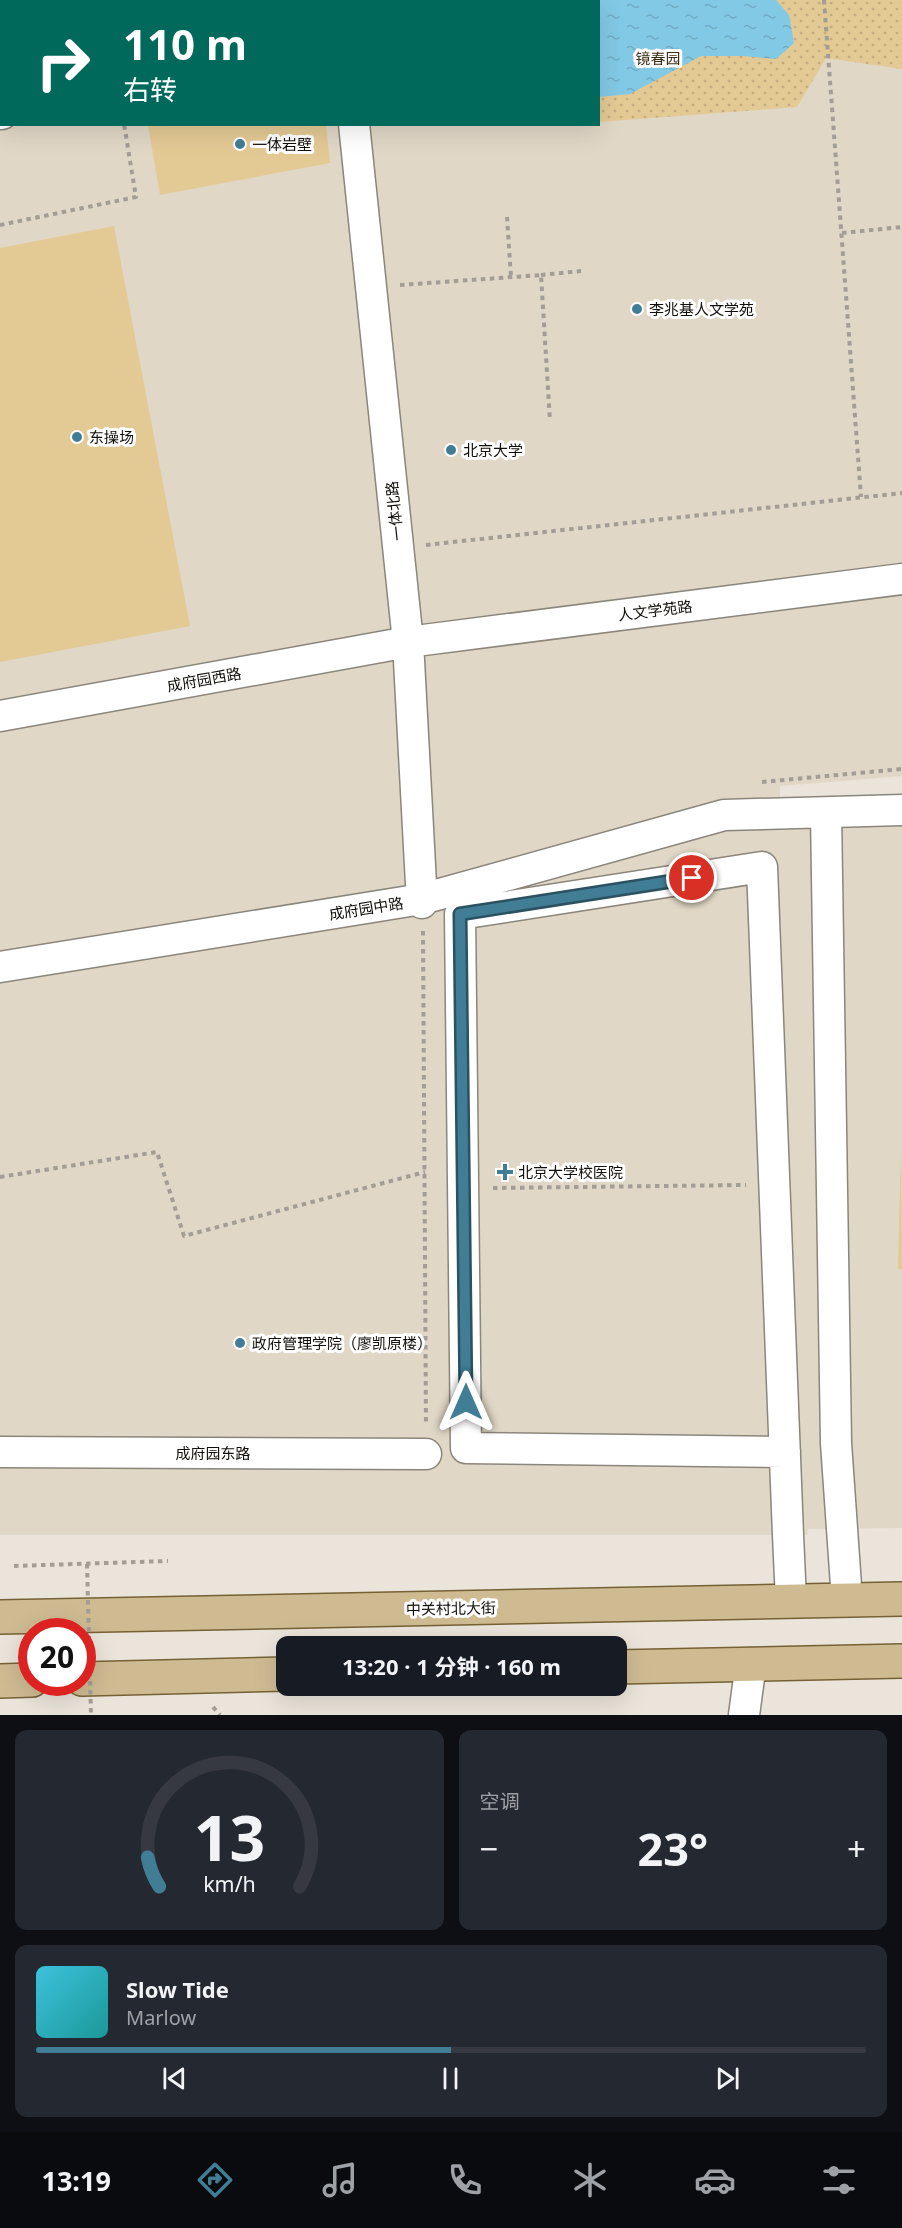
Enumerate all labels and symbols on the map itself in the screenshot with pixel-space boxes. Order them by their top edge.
park label: 镜春园 [635,48,681,68]
place label: 一体岩壁 [252,134,312,154]
marker: 一体岩壁 [233,137,247,151]
place label: 李兆基人文学苑 [649,299,754,319]
marker: 李兆基人文学苑 [630,302,644,316]
place label: 东操场 [89,427,134,447]
marker: 东操场 [70,430,84,444]
place label: 北京大学 [463,440,523,460]
marker: 北京大学 [444,443,458,457]
street label: 一体北路 [381,480,407,542]
street label: 人文学苑路 [617,596,693,624]
street label: 成府园西路 [165,663,243,695]
pin [666,852,717,903]
street label: 成府园中路 [327,892,405,924]
place label: 北京大学校医院 [518,1162,623,1182]
marker: 北京大学校医院 [496,1163,514,1181]
place label: 政府管理学院（廖凯原楼） [252,1333,432,1353]
marker: 政府管理学院（廖凯原楼） [233,1336,247,1350]
position arrow [434,1370,498,1434]
street label: 成府园东路 [175,1443,251,1463]
street label: 中关村北大街 [406,1597,496,1619]
speed limit sign: 20 [18,1618,96,1696]

